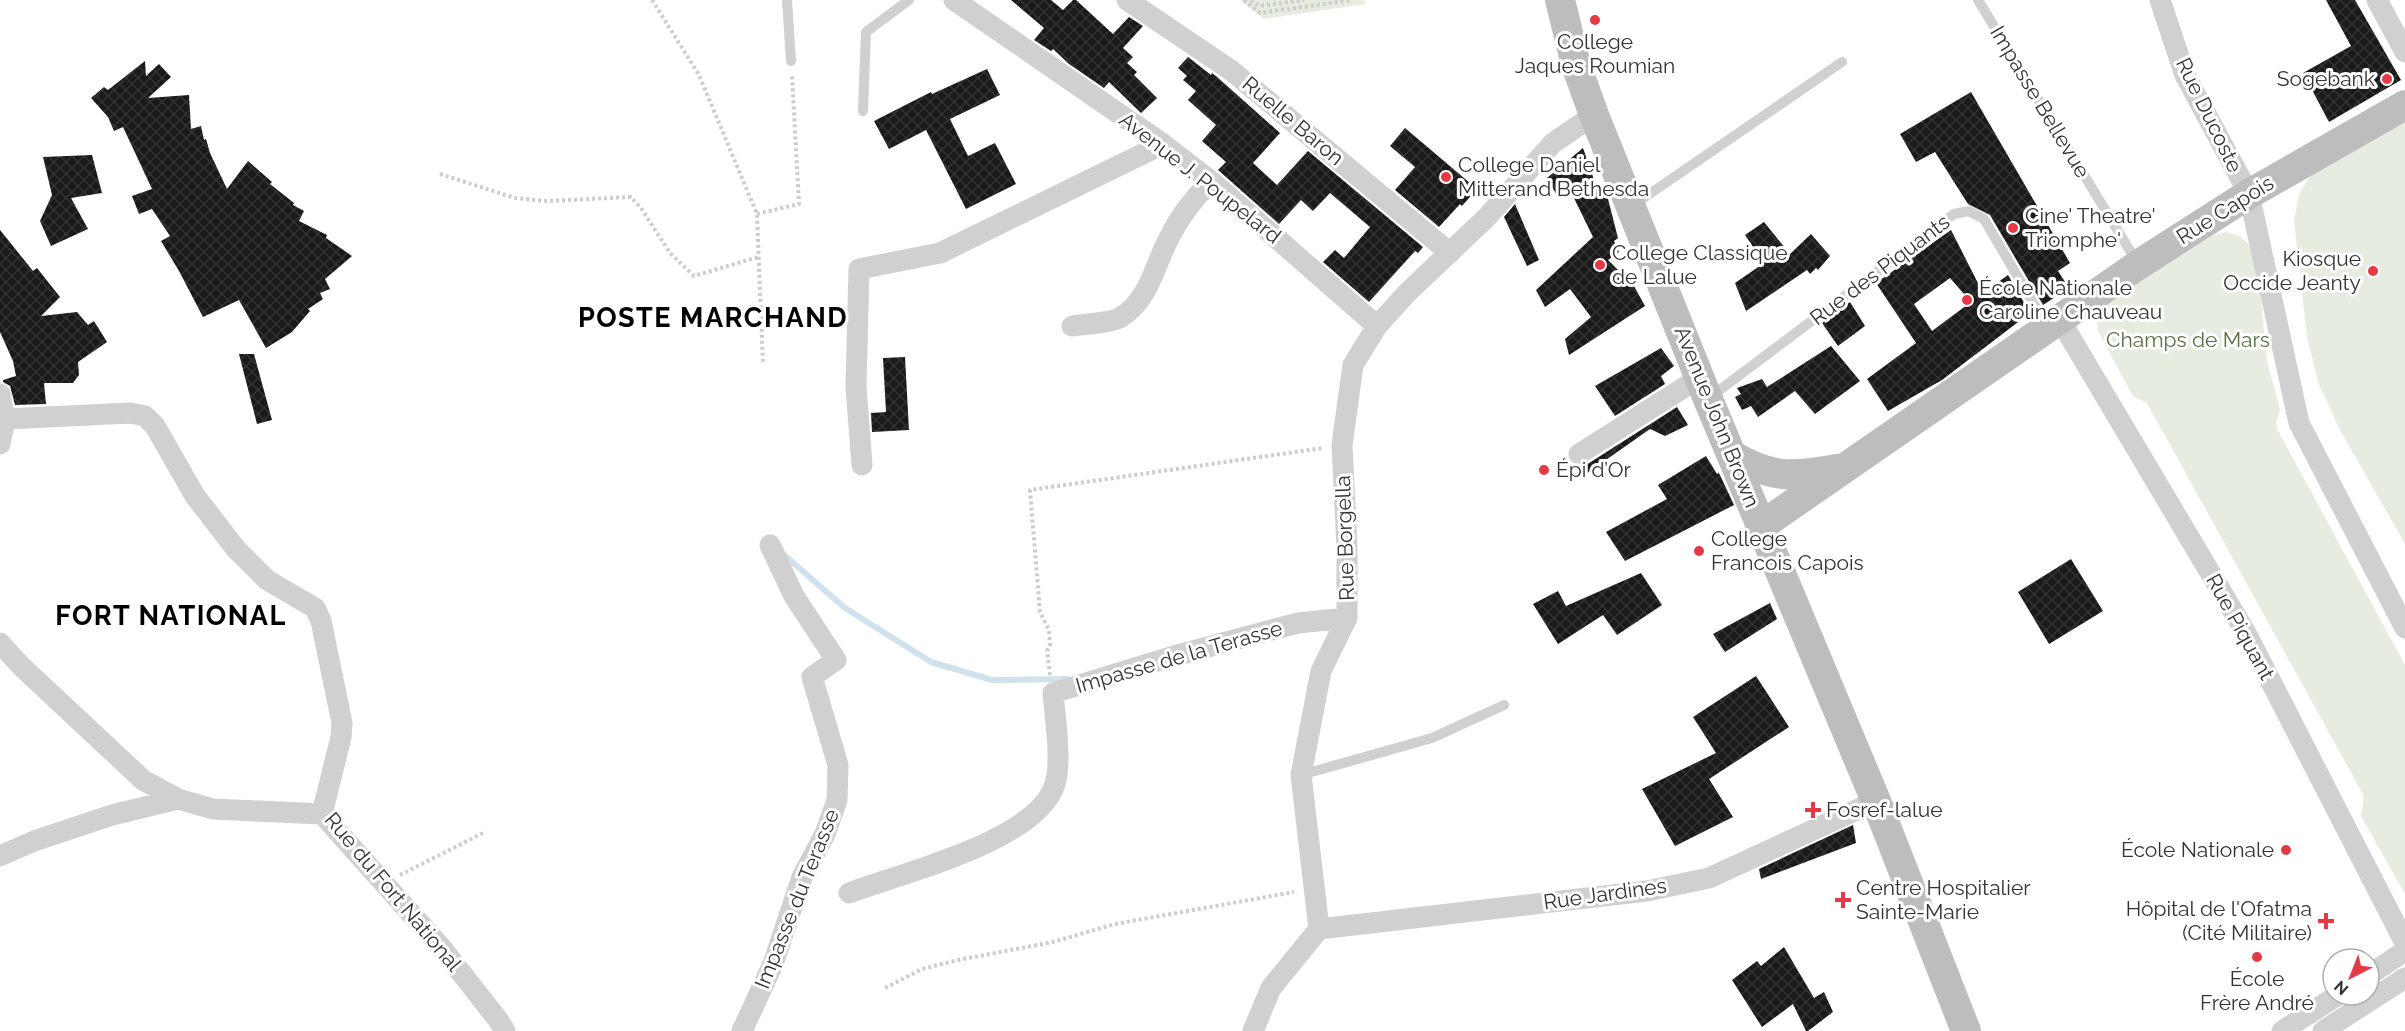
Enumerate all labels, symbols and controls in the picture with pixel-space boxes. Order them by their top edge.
marker: College Jaques Roumian [1588,13,1602,27]
street label: Impasse Bellevue [1985,21,2096,182]
place label: College Jaques Roumian [1515,29,1675,78]
street label: Rue Ducoste [2171,53,2248,176]
place label: Sogebank [2277,66,2375,91]
street label: Ruelle Baron [1238,71,1349,170]
marker: Sogebank [2380,72,2394,86]
street label: Avenue J. Poupelard [1115,107,1286,248]
place label: College Daniel Mitterand Bethesda [1458,152,1649,201]
marker: College Daniel Mitterand Bethesda [1439,170,1453,184]
street label: Rue Capois [2172,170,2278,249]
place label: Cine' Theatre' Triomphe' [2025,203,2156,252]
street label: Rue des Piquants [1805,209,1954,330]
marker: Cine' Theatre' Triomphe' [2006,221,2020,235]
place label: College Classique de Lalue [1612,240,1788,289]
place label: Kiosque Occide Jeanty [2223,246,2361,295]
marker: College Classique de Lalue [1593,258,1607,272]
marker: Kiosque Occide Jeanty [2366,264,2380,278]
place label: École Nationale Caroline Chauveau [1979,275,2162,324]
marker: École Nationale Caroline Chauveau [1960,293,1974,307]
district label: POSTE MARCHAND [578,302,848,333]
street label: Avenue John Brown [1670,323,1765,511]
park label: Champs de Mars [2106,327,2270,352]
place label: Épi d’Or [1556,457,1632,482]
marker: Épi d’Or [1537,463,1551,477]
street label: Rue Borgella [1330,475,1359,601]
place label: College Francois Capois [1711,526,1864,575]
marker: College Francois Capois [1692,544,1706,558]
street label: Rue Piquant [2201,569,2280,684]
district label: FORT NATIONAL [55,600,287,631]
street label: Impasse de la Terasse [1073,615,1285,698]
place label: Fosref-lalue [1826,797,1943,822]
marker: Fosref-lalue [1804,801,1822,819]
street label: Impasse du Terasse [749,805,844,992]
street label: Rue du Fort National [320,807,467,976]
place label: École Nationale [2121,837,2274,862]
marker: École Nationale [2279,843,2293,857]
street label: Rue Jardines [1542,873,1668,915]
place label: Centre Hospitalier Sainte-Marie [1856,875,2031,924]
marker: Centre Hospitalier Sainte-Marie [1834,891,1852,909]
place label: Hôpital de l'Ofatma (Cité Militaire) [2126,896,2312,945]
marker: Hôpital de l'Ofatma (Cité Militaire) [2317,912,2335,930]
north arrow [2321,947,2381,1007]
marker: École Frère André [2250,950,2264,964]
place label: École Frère André [2200,966,2314,1015]
text: N [2330,977,2352,999]

